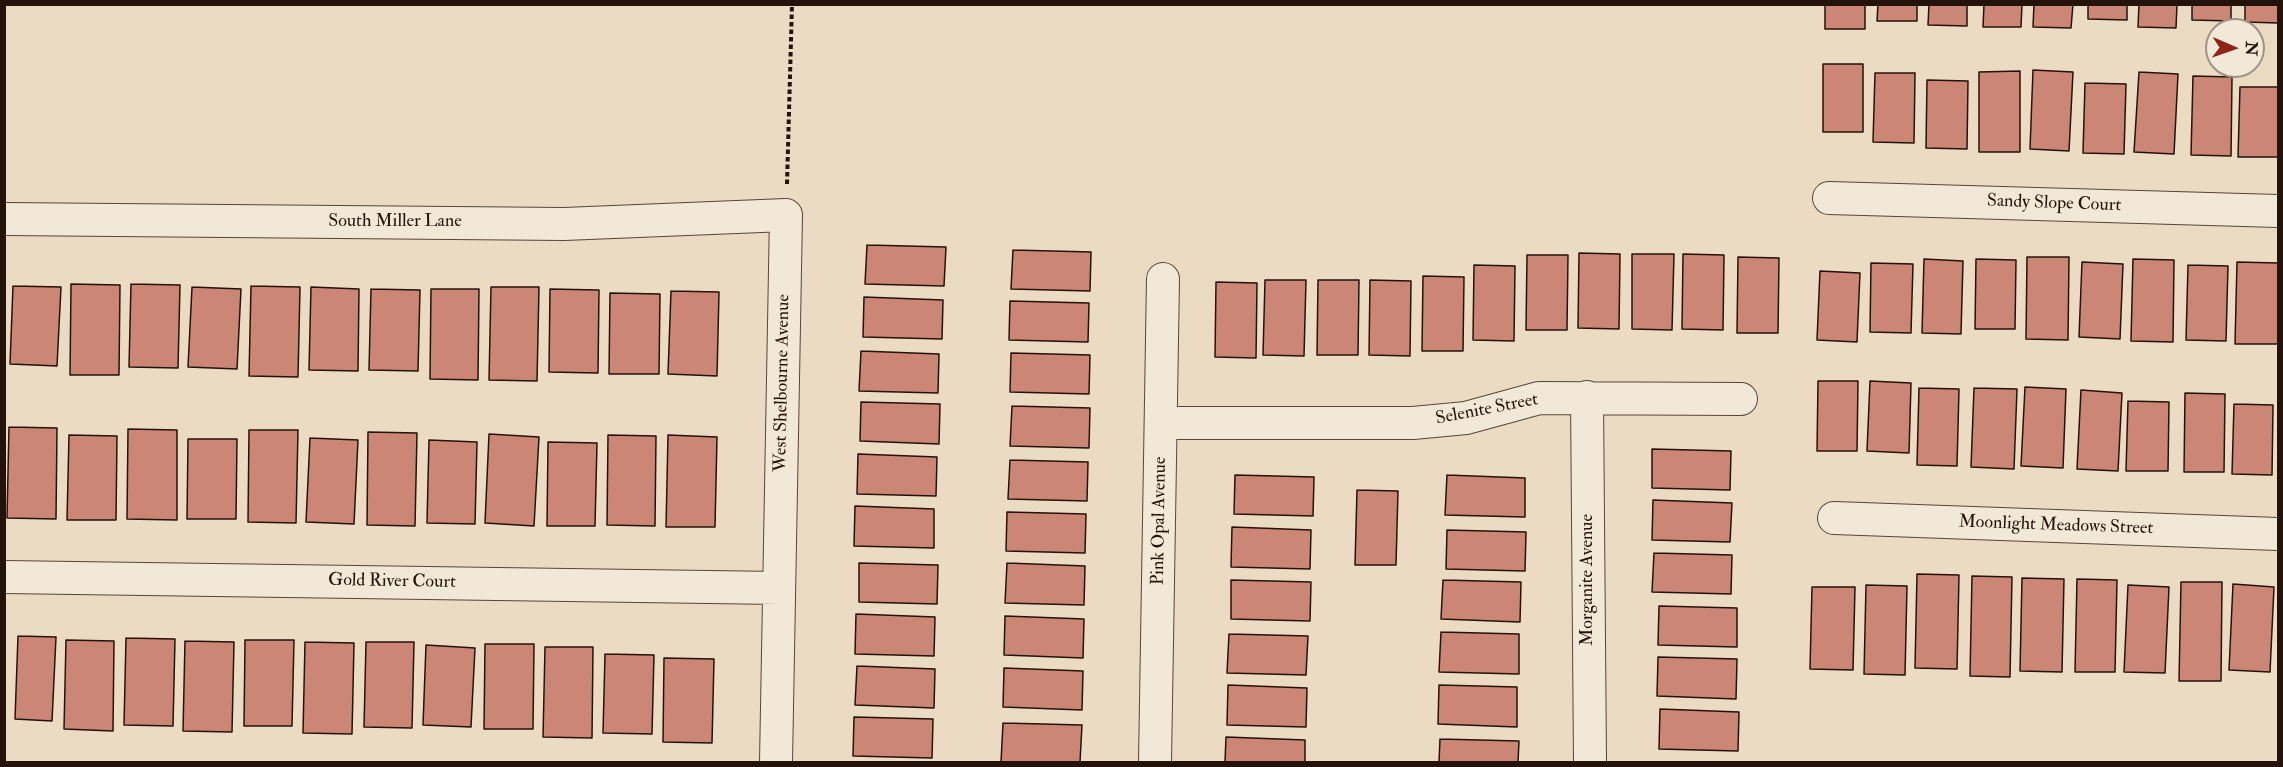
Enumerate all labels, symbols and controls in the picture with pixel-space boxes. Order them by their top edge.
north arrow [2205,18,2265,78]
text: N [2241,41,2261,56]
street label: Sandy Slope Court [1986,191,2122,217]
street label: South Miller Lane [328,211,462,233]
street label: West Shelbourne Avenue [771,294,795,472]
street label: Selenite Street [1434,389,1540,431]
street label: Pink Opal Avenue [1148,457,1172,585]
street label: Moonlight Meadows Street [1958,512,2154,540]
street label: Morganite Avenue [1577,514,1599,646]
street label: Gold River Court [328,570,456,594]

